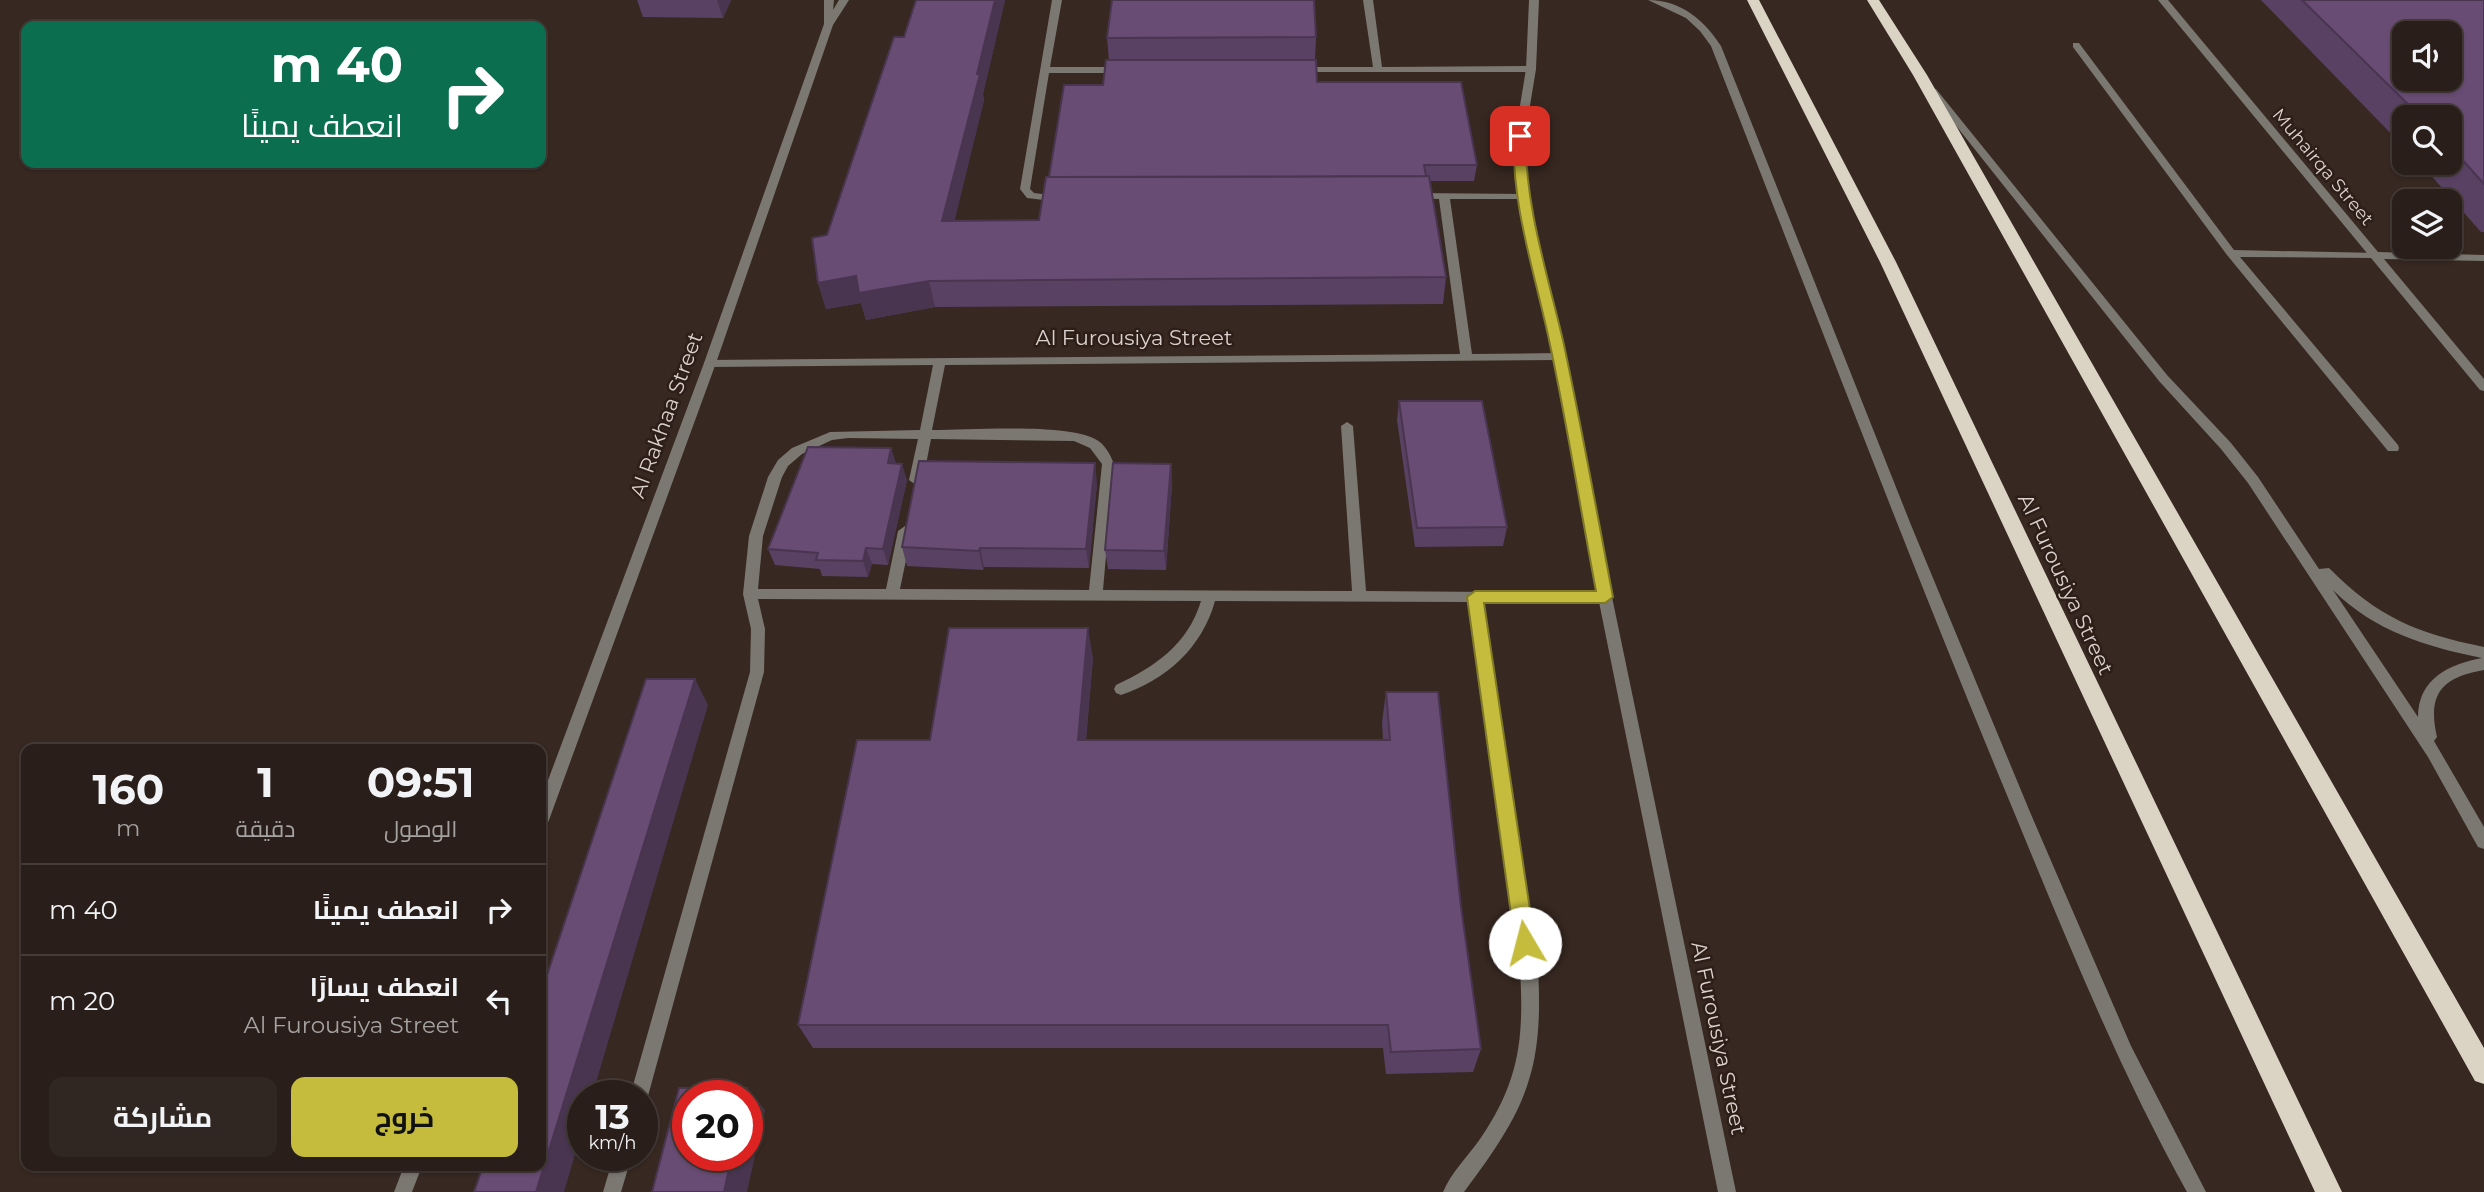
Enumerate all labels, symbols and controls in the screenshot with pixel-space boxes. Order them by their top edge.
map controls [2392,21,2462,259]
button: sound [2392,21,2462,91]
text: 40 m [271,35,403,94]
icon: right [427,49,518,140]
street label: Muhairqa Street [2268,104,2378,230]
button: search [2392,105,2462,175]
text: انعطف يمينًا [241,106,403,145]
pin [1490,106,1550,166]
icon: arrive [1501,117,1539,155]
button: layers [2392,189,2462,259]
street label: Al Furousiya Street [1036,325,1232,350]
street label: Al Rakhaa Street [624,329,708,501]
street label: Al Furousiya Street [2013,490,2119,678]
text: 1 [257,756,274,808]
text: 09:51 [367,756,475,808]
text: 160 [92,763,164,815]
text: m [116,814,141,842]
text: دقيقة [236,815,295,843]
text: الوصول [384,815,457,843]
icon: right [480,891,518,929]
text: 40 m [49,894,118,926]
text: انعطف يمينًا [313,894,459,926]
position arrow [1488,906,1562,980]
street label: Al Furousiya Street [1686,939,1752,1137]
text: انعطف يسارًا [310,971,459,1003]
icon: left [480,982,518,1020]
text: 20 m [49,985,115,1017]
text: Al Furousiya Street [243,1011,459,1039]
button: مشاركة [49,1077,277,1157]
button: خروج [291,1077,518,1157]
speed limit sign: 20 [672,1080,763,1171]
text: 13 [595,1095,630,1138]
text: km/h [588,1132,637,1154]

